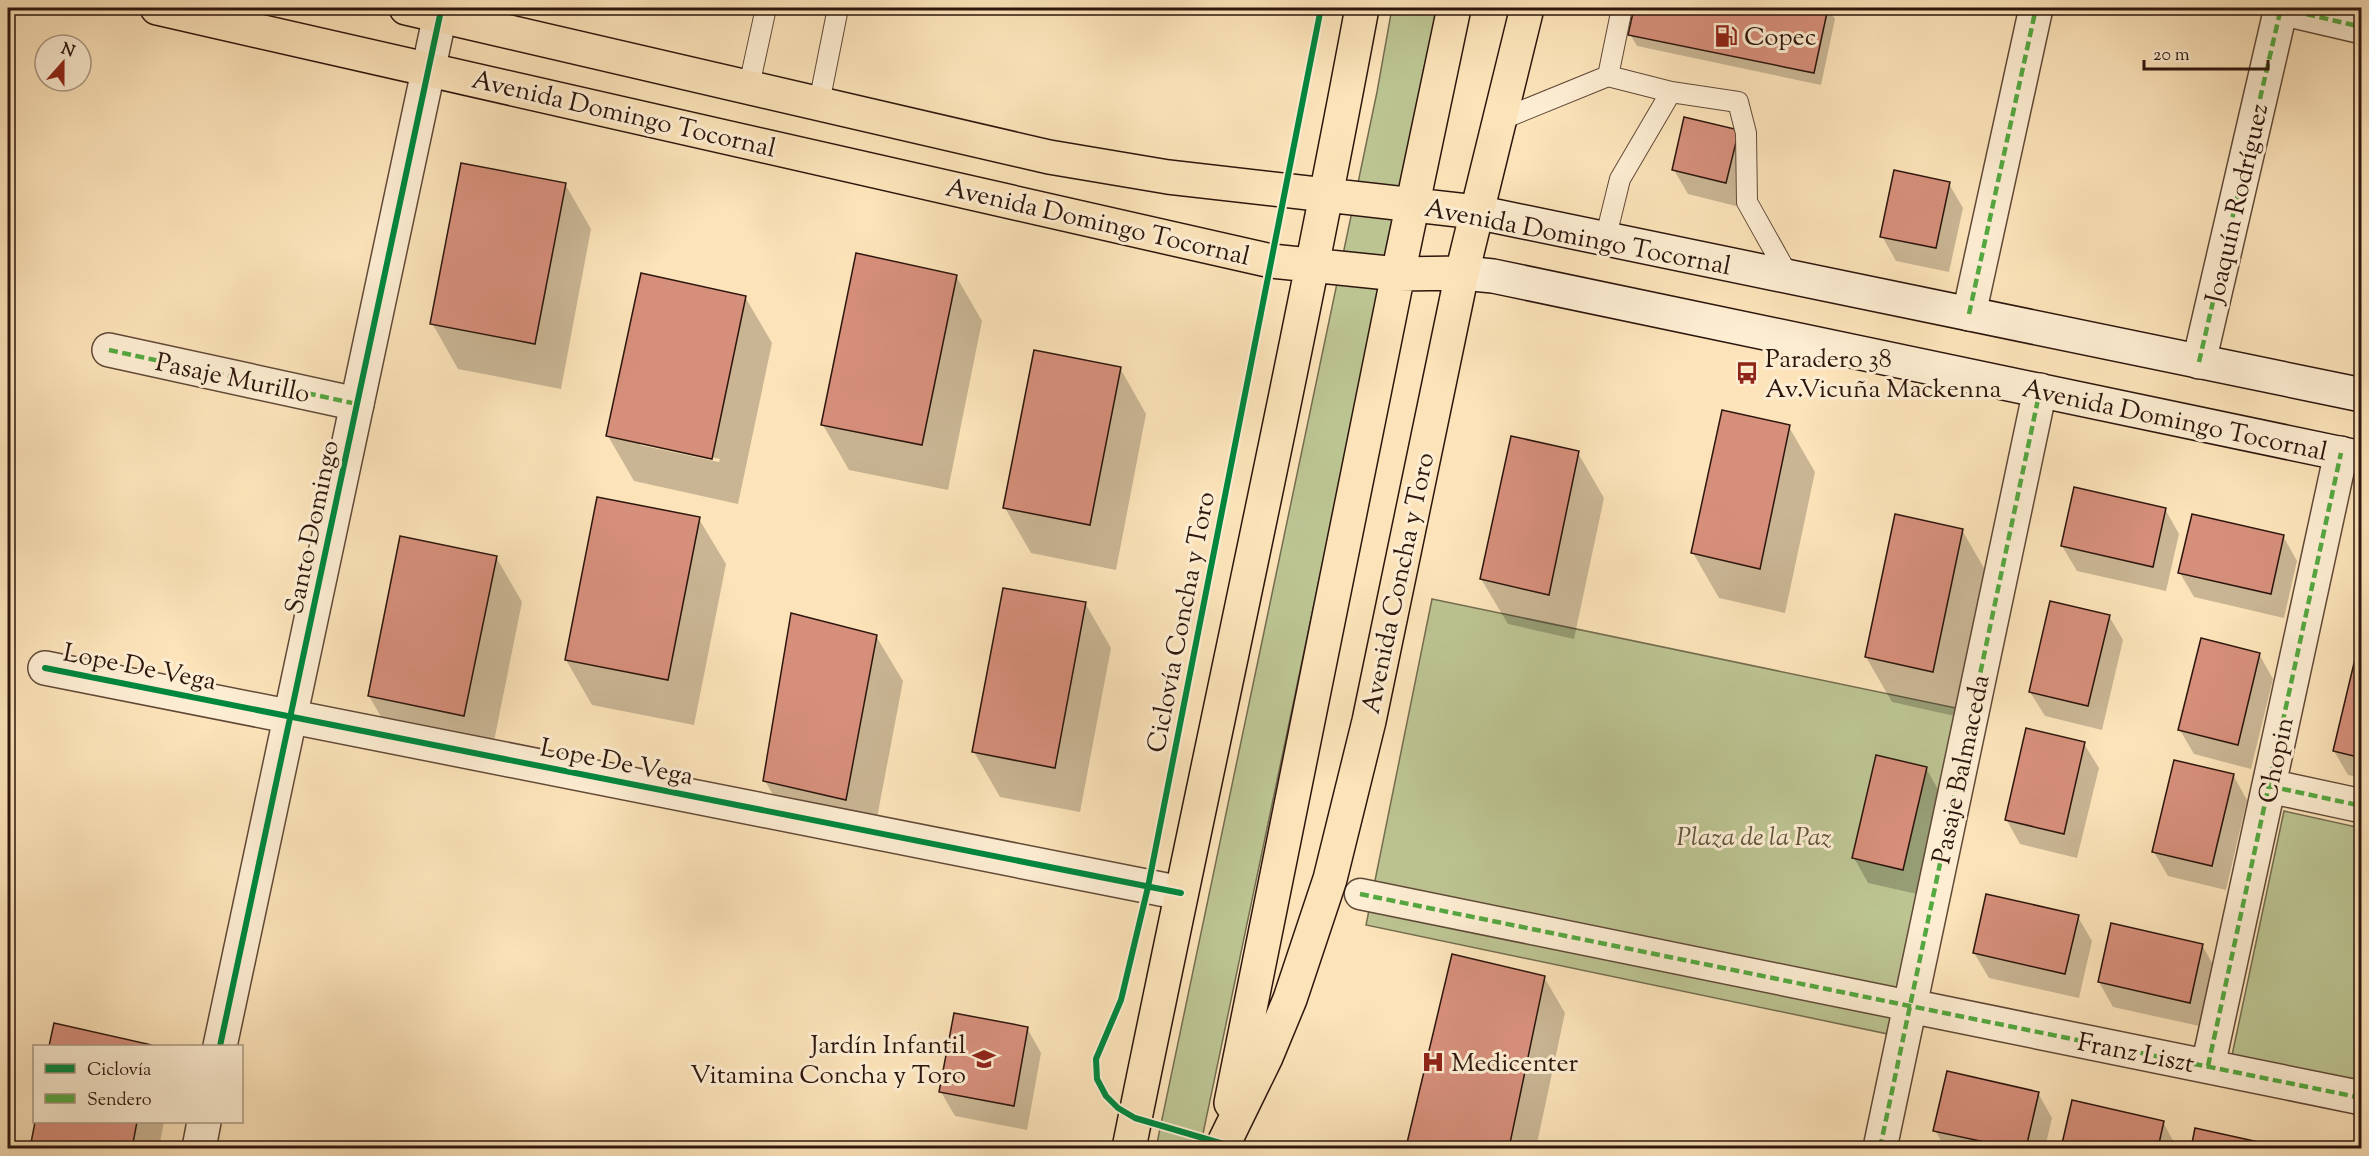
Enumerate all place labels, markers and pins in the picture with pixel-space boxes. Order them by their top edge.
place label: Copec [1744,20,1817,57]
fuel station icon: Copec [1713,23,1739,49]
place label: Paradero 38 Av.Vicuña Mackenna [1765,342,2002,409]
bus stop icon: Paradero 38 Av.Vicuña Mackenna [1734,360,1760,386]
place label: Jardín Infantil Vitamina Concha y Toro [690,1028,966,1095]
school or university icon: Jardín Infantil Vitamina Concha y Toro [971,1046,997,1072]
place label: Medicenter [1451,1046,1579,1083]
hospital icon: Medicenter [1420,1049,1446,1075]

